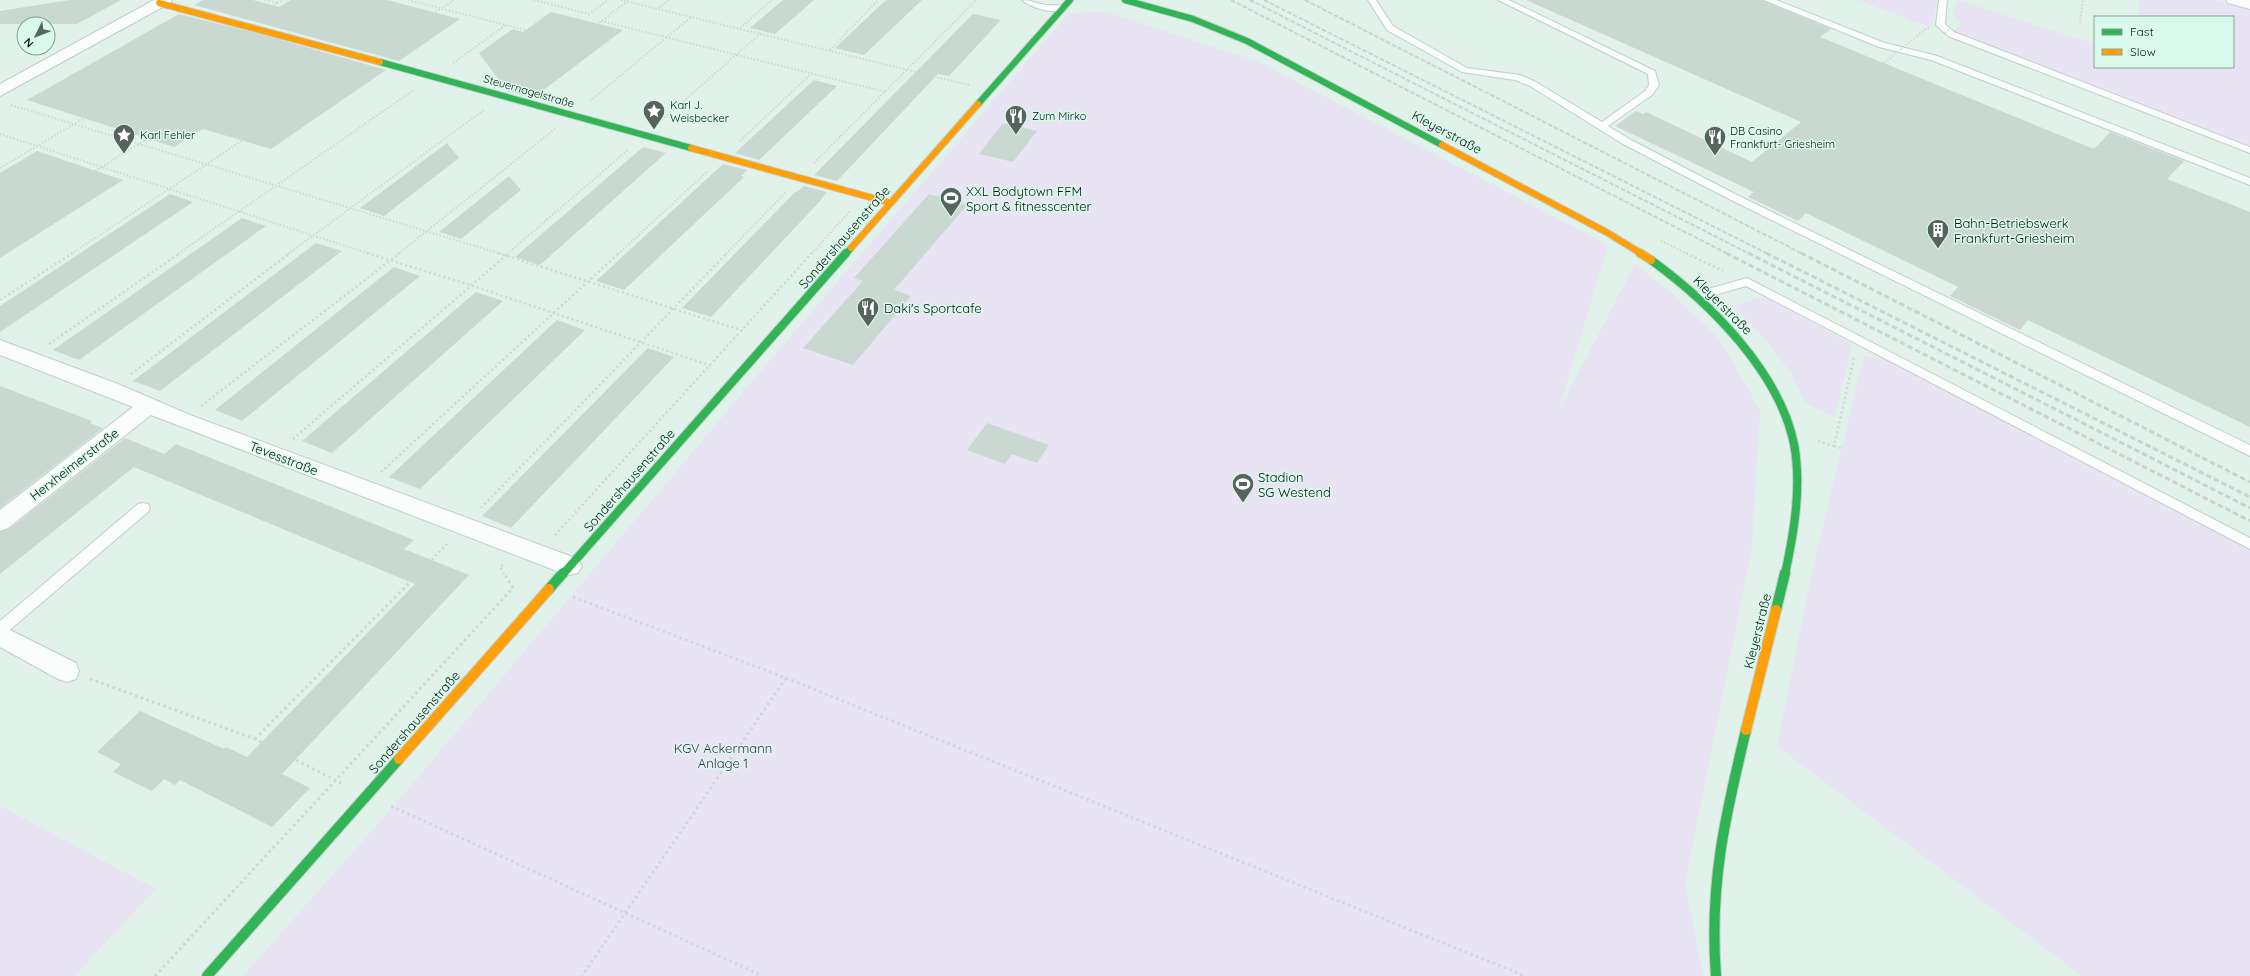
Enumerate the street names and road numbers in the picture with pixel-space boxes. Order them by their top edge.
street label: Steuernagelstraße [482,71,576,111]
street label: Kleyerstraße [1409,107,1485,157]
street label: Sondershausenstraße [795,182,893,292]
street label: Kleyerstraße [1690,272,1756,338]
street label: Herxheimerstraße [26,424,122,504]
street label: Sondershausenstraße [580,425,678,535]
street label: Tevesstraße [247,438,321,478]
street label: Kleyerstraße [1740,592,1774,670]
street label: Sondershausenstraße [365,667,463,777]

